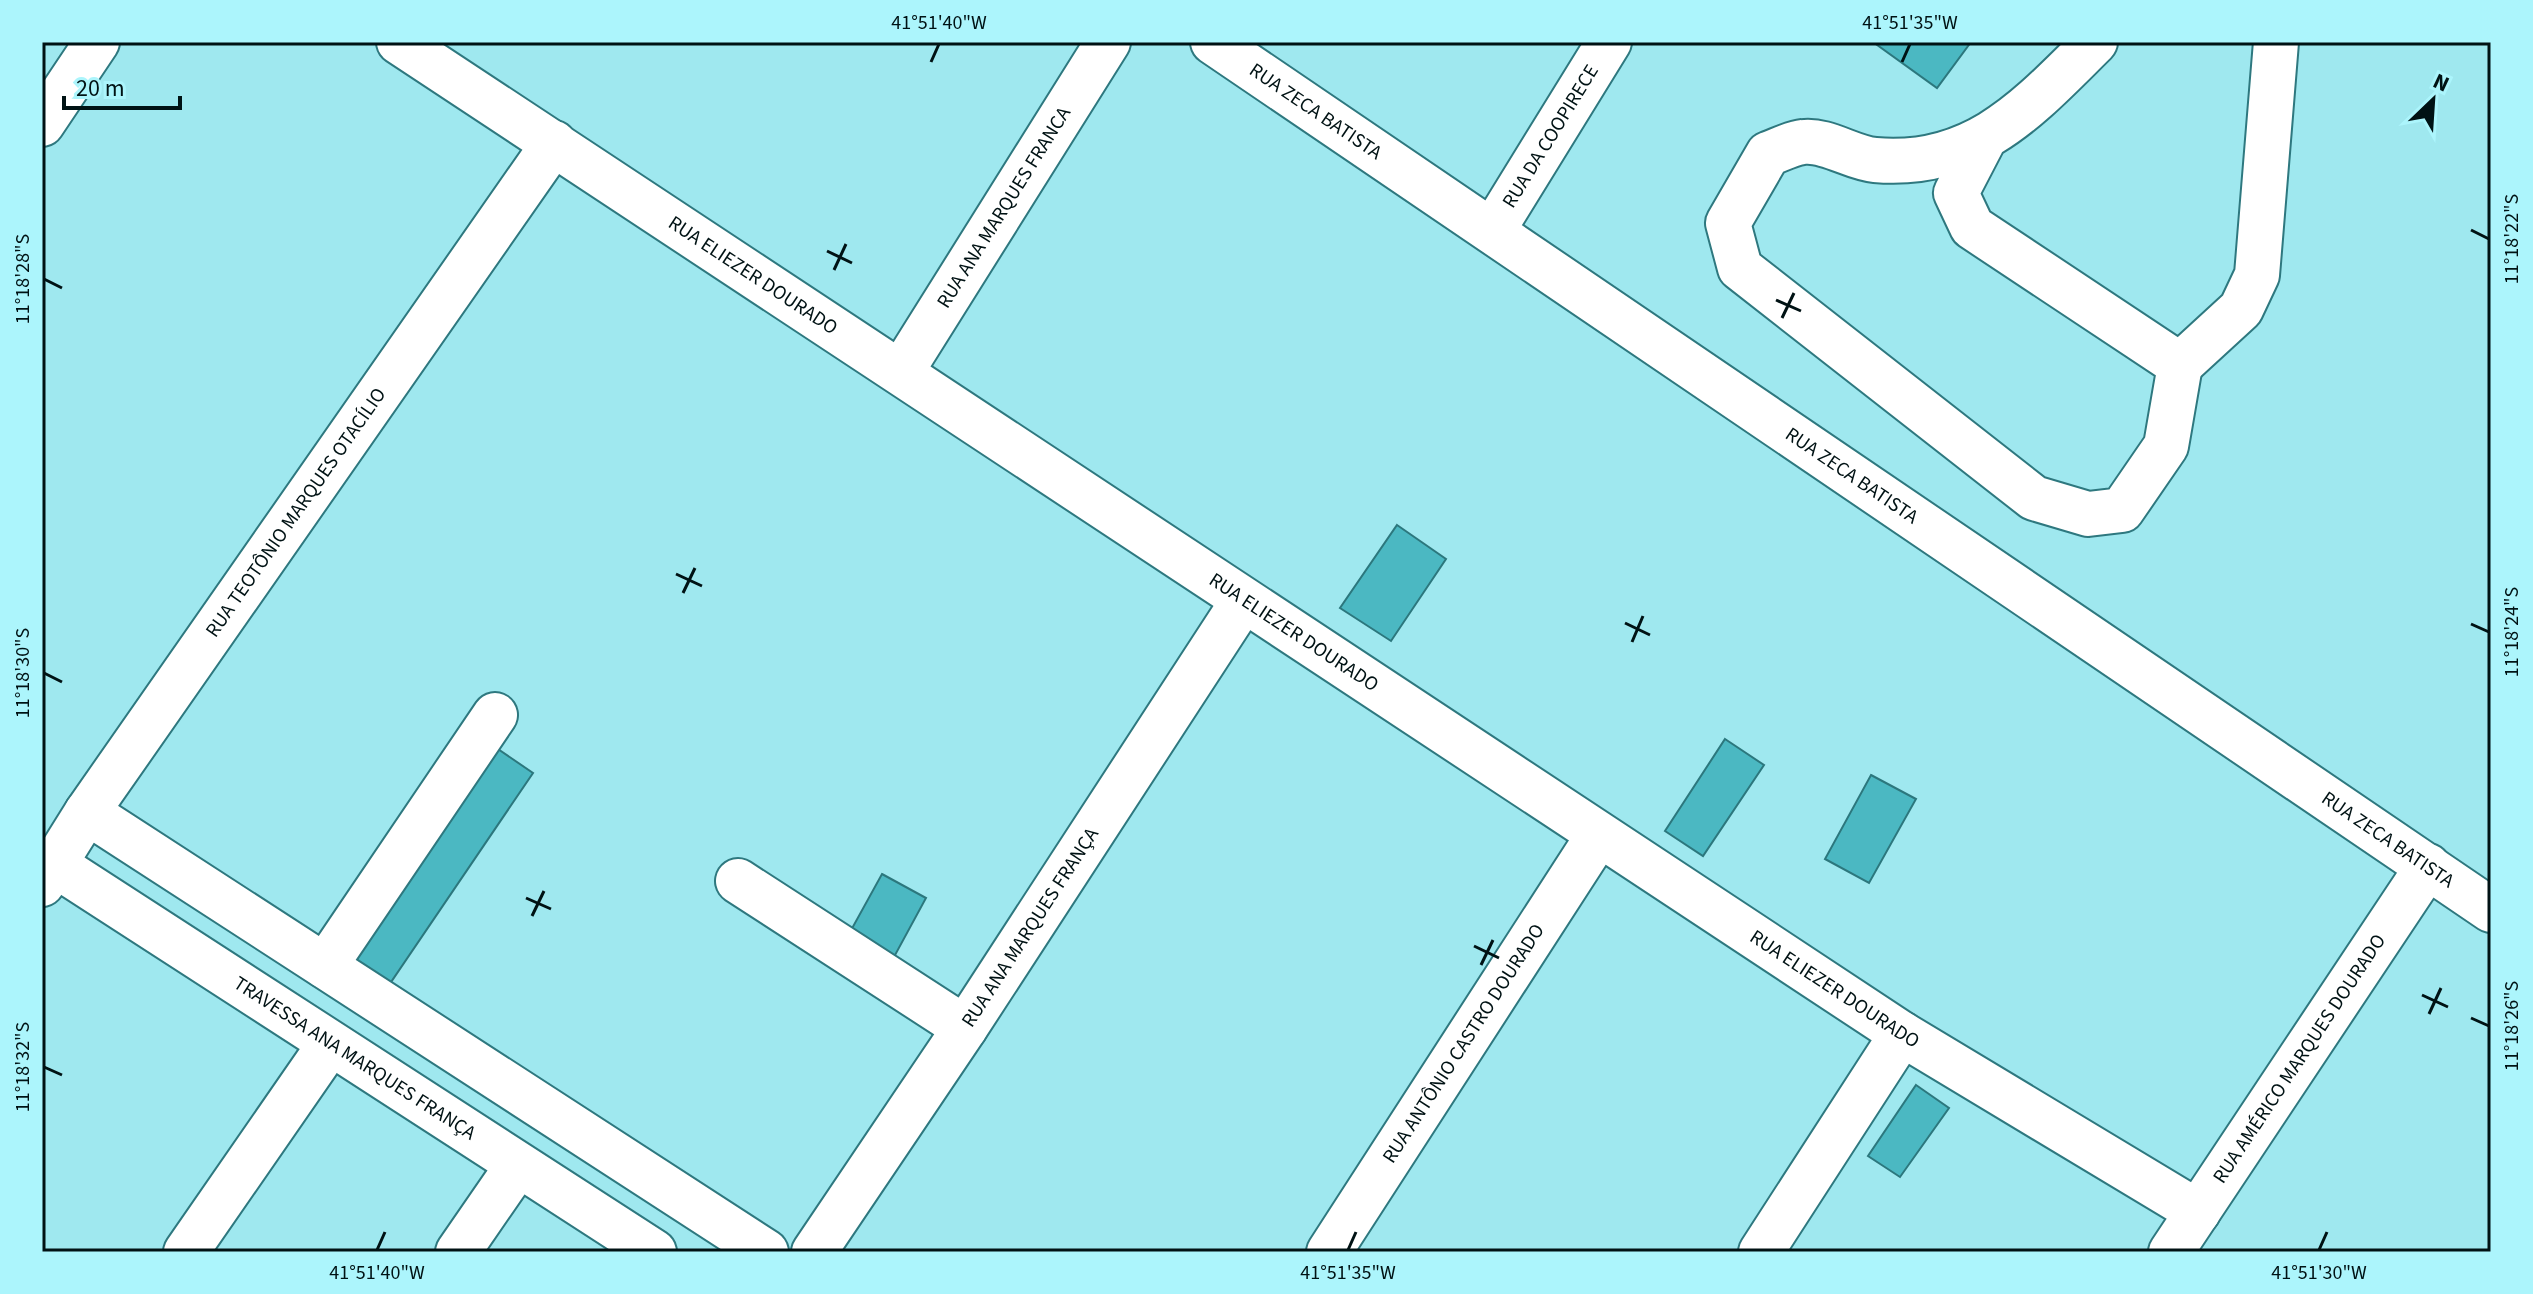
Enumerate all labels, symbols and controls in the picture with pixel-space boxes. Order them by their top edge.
text: 41°51'40"W [891,9,987,37]
text: 41°51'35"W [1862,9,1958,37]
street label: RUA ZECA BATISTA [1244,57,1388,167]
street label: RUA DA COOPIRECE [1496,59,1606,213]
scale bar [64,60,180,110]
north arrow [2393,60,2473,140]
text: N [2428,65,2454,100]
text: 20 m [76,71,125,106]
street label: RUA ANA MARQUES FRANCA [930,101,1078,314]
text: 11°18'22"S [2498,194,2526,284]
street label: RUA ELIEZER DOURADO [663,209,843,342]
text: 11°18'28"S [9,234,37,324]
street label: RUA TEOTÔNIO MARQUES OTACÍLIO [199,382,393,643]
street label: RUA ZECA BATISTA [1780,421,1924,531]
street label: RUA ELIEZER DOURADO [1203,566,1384,699]
text: 11°18'24"S [2498,587,2526,677]
text: 11°18'30"S [9,628,37,718]
street label: RUA ZECA BATISTA [2316,785,2460,895]
street label: RUA ANA MARQUES FRANÇA [955,822,1106,1033]
street label: RUA ANTÔNIO CASTRO DOURADO [1376,919,1551,1169]
street label: RUA ELIEZER DOURADO [1744,923,1925,1055]
street label: RUA AMÉRICO MARQUES DOURADO [2206,929,2393,1189]
street label: TRAVESSA ANA MARQUES FRANÇA [228,970,481,1147]
text: 11°18'26"S [2498,981,2526,1071]
text: 11°18'32"S [9,1022,37,1112]
text: 41°51'40"W [329,1259,425,1287]
text: 41°51'35"W [1300,1259,1396,1287]
text: 41°51'30"W [2271,1259,2367,1287]

